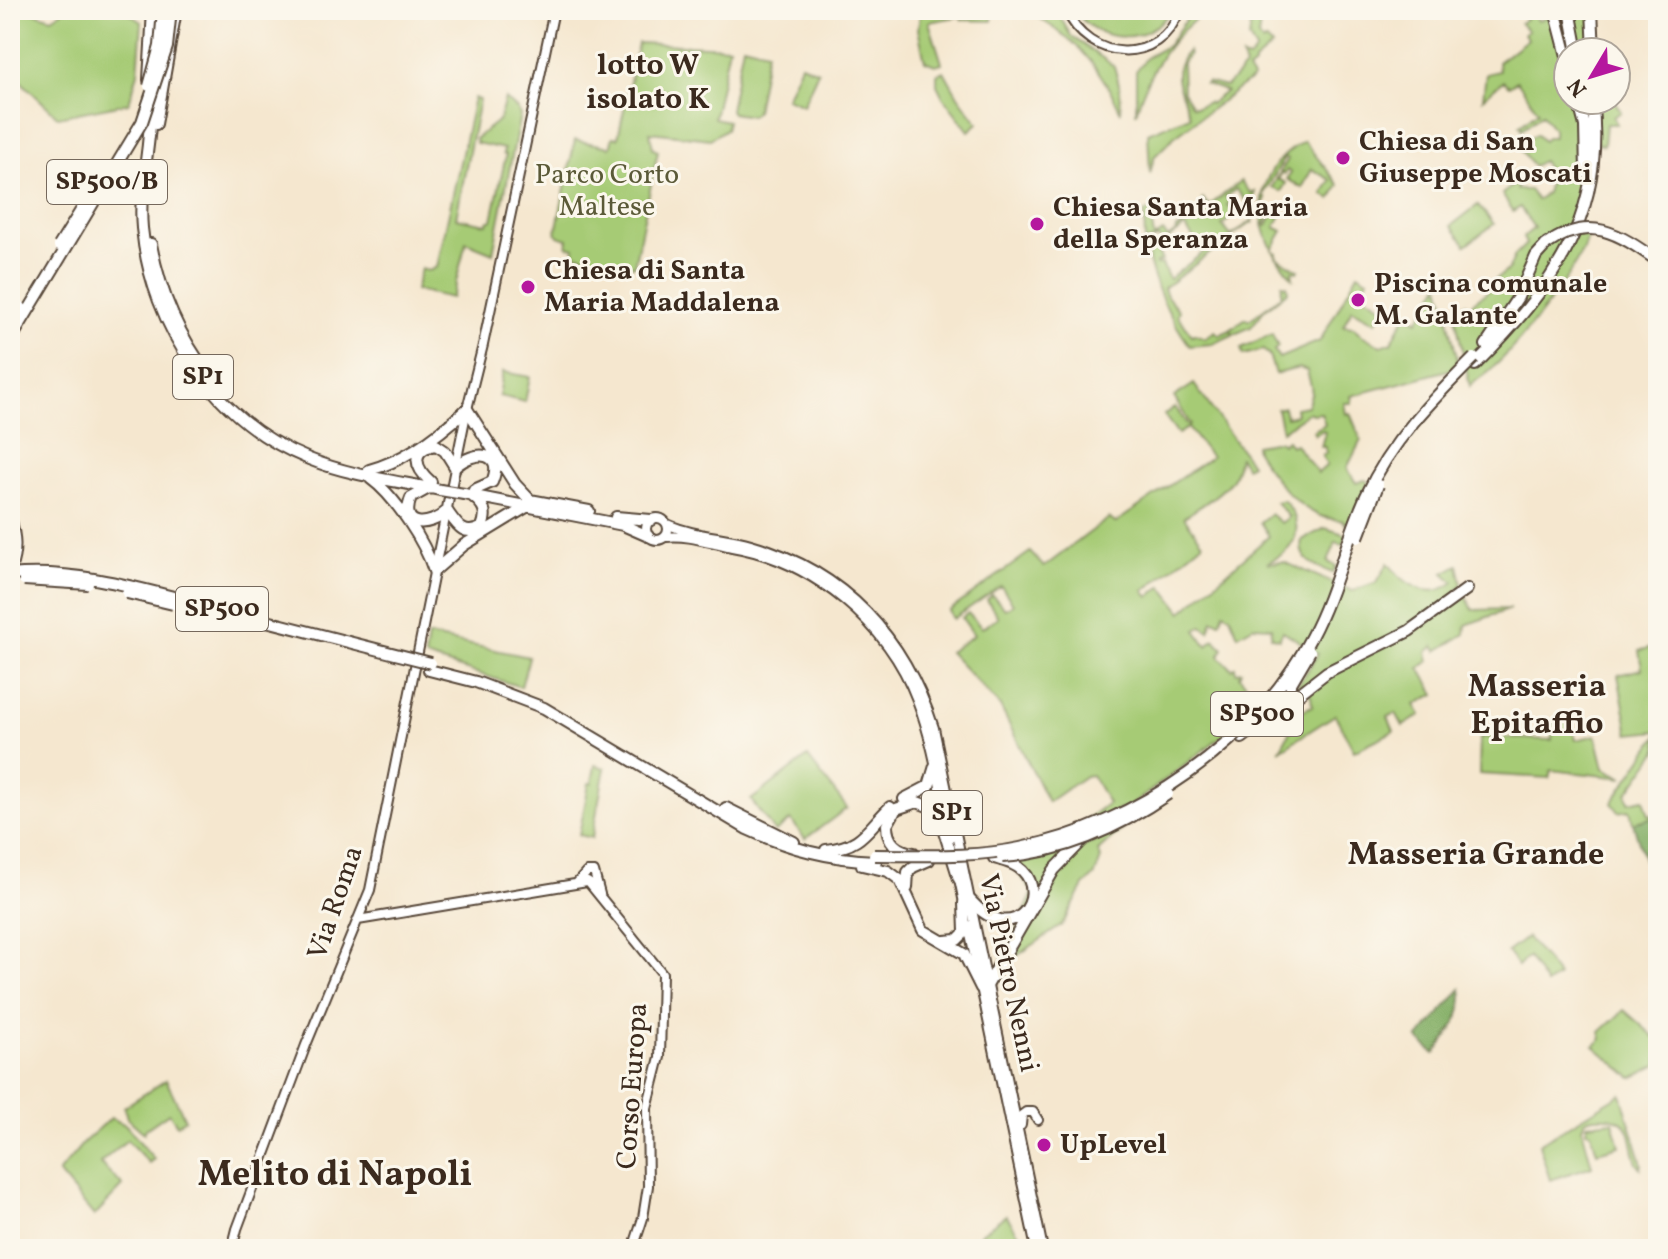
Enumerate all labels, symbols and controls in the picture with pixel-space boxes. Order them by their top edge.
north arrow [1552,36,1632,116]
district label: lotto W isolato K [586,45,710,121]
text: N [1561,71,1595,103]
place label: Chiesa di San Giuseppe Moscati [1359,123,1592,194]
marker: Chiesa di San Giuseppe Moscati [1334,149,1352,167]
park label: Parco Corto Maltese [535,156,679,227]
road number: SP500/B [47,160,167,204]
place label: Chiesa Santa Maria della Speranza [1053,189,1308,260]
marker: Chiesa Santa Maria della Speranza [1028,215,1046,233]
place label: Chiesa di Santa Maria Maddalena [544,252,780,323]
place label: Piscina comunale M. Galante [1374,265,1607,336]
marker: Chiesa di Santa Maria Maddalena [519,278,537,296]
marker: Piscina comunale M. Galante [1349,291,1367,309]
road number: SP1 [173,355,233,399]
road number: SP500 [176,587,268,631]
district label: Masseria Epitaffio [1468,666,1606,747]
road number: SP500 [1211,692,1303,736]
road number: SP1 [922,791,982,835]
district label: Masseria Grande [1348,834,1604,878]
street label: Via Roma [298,841,374,965]
street label: Via Pietro Nenni [968,870,1048,1076]
street label: Corso Europa [608,1002,658,1170]
place label: UpLevel [1060,1126,1167,1165]
marker: UpLevel [1035,1136,1053,1154]
district label: Melito di Napoli [198,1151,472,1201]

